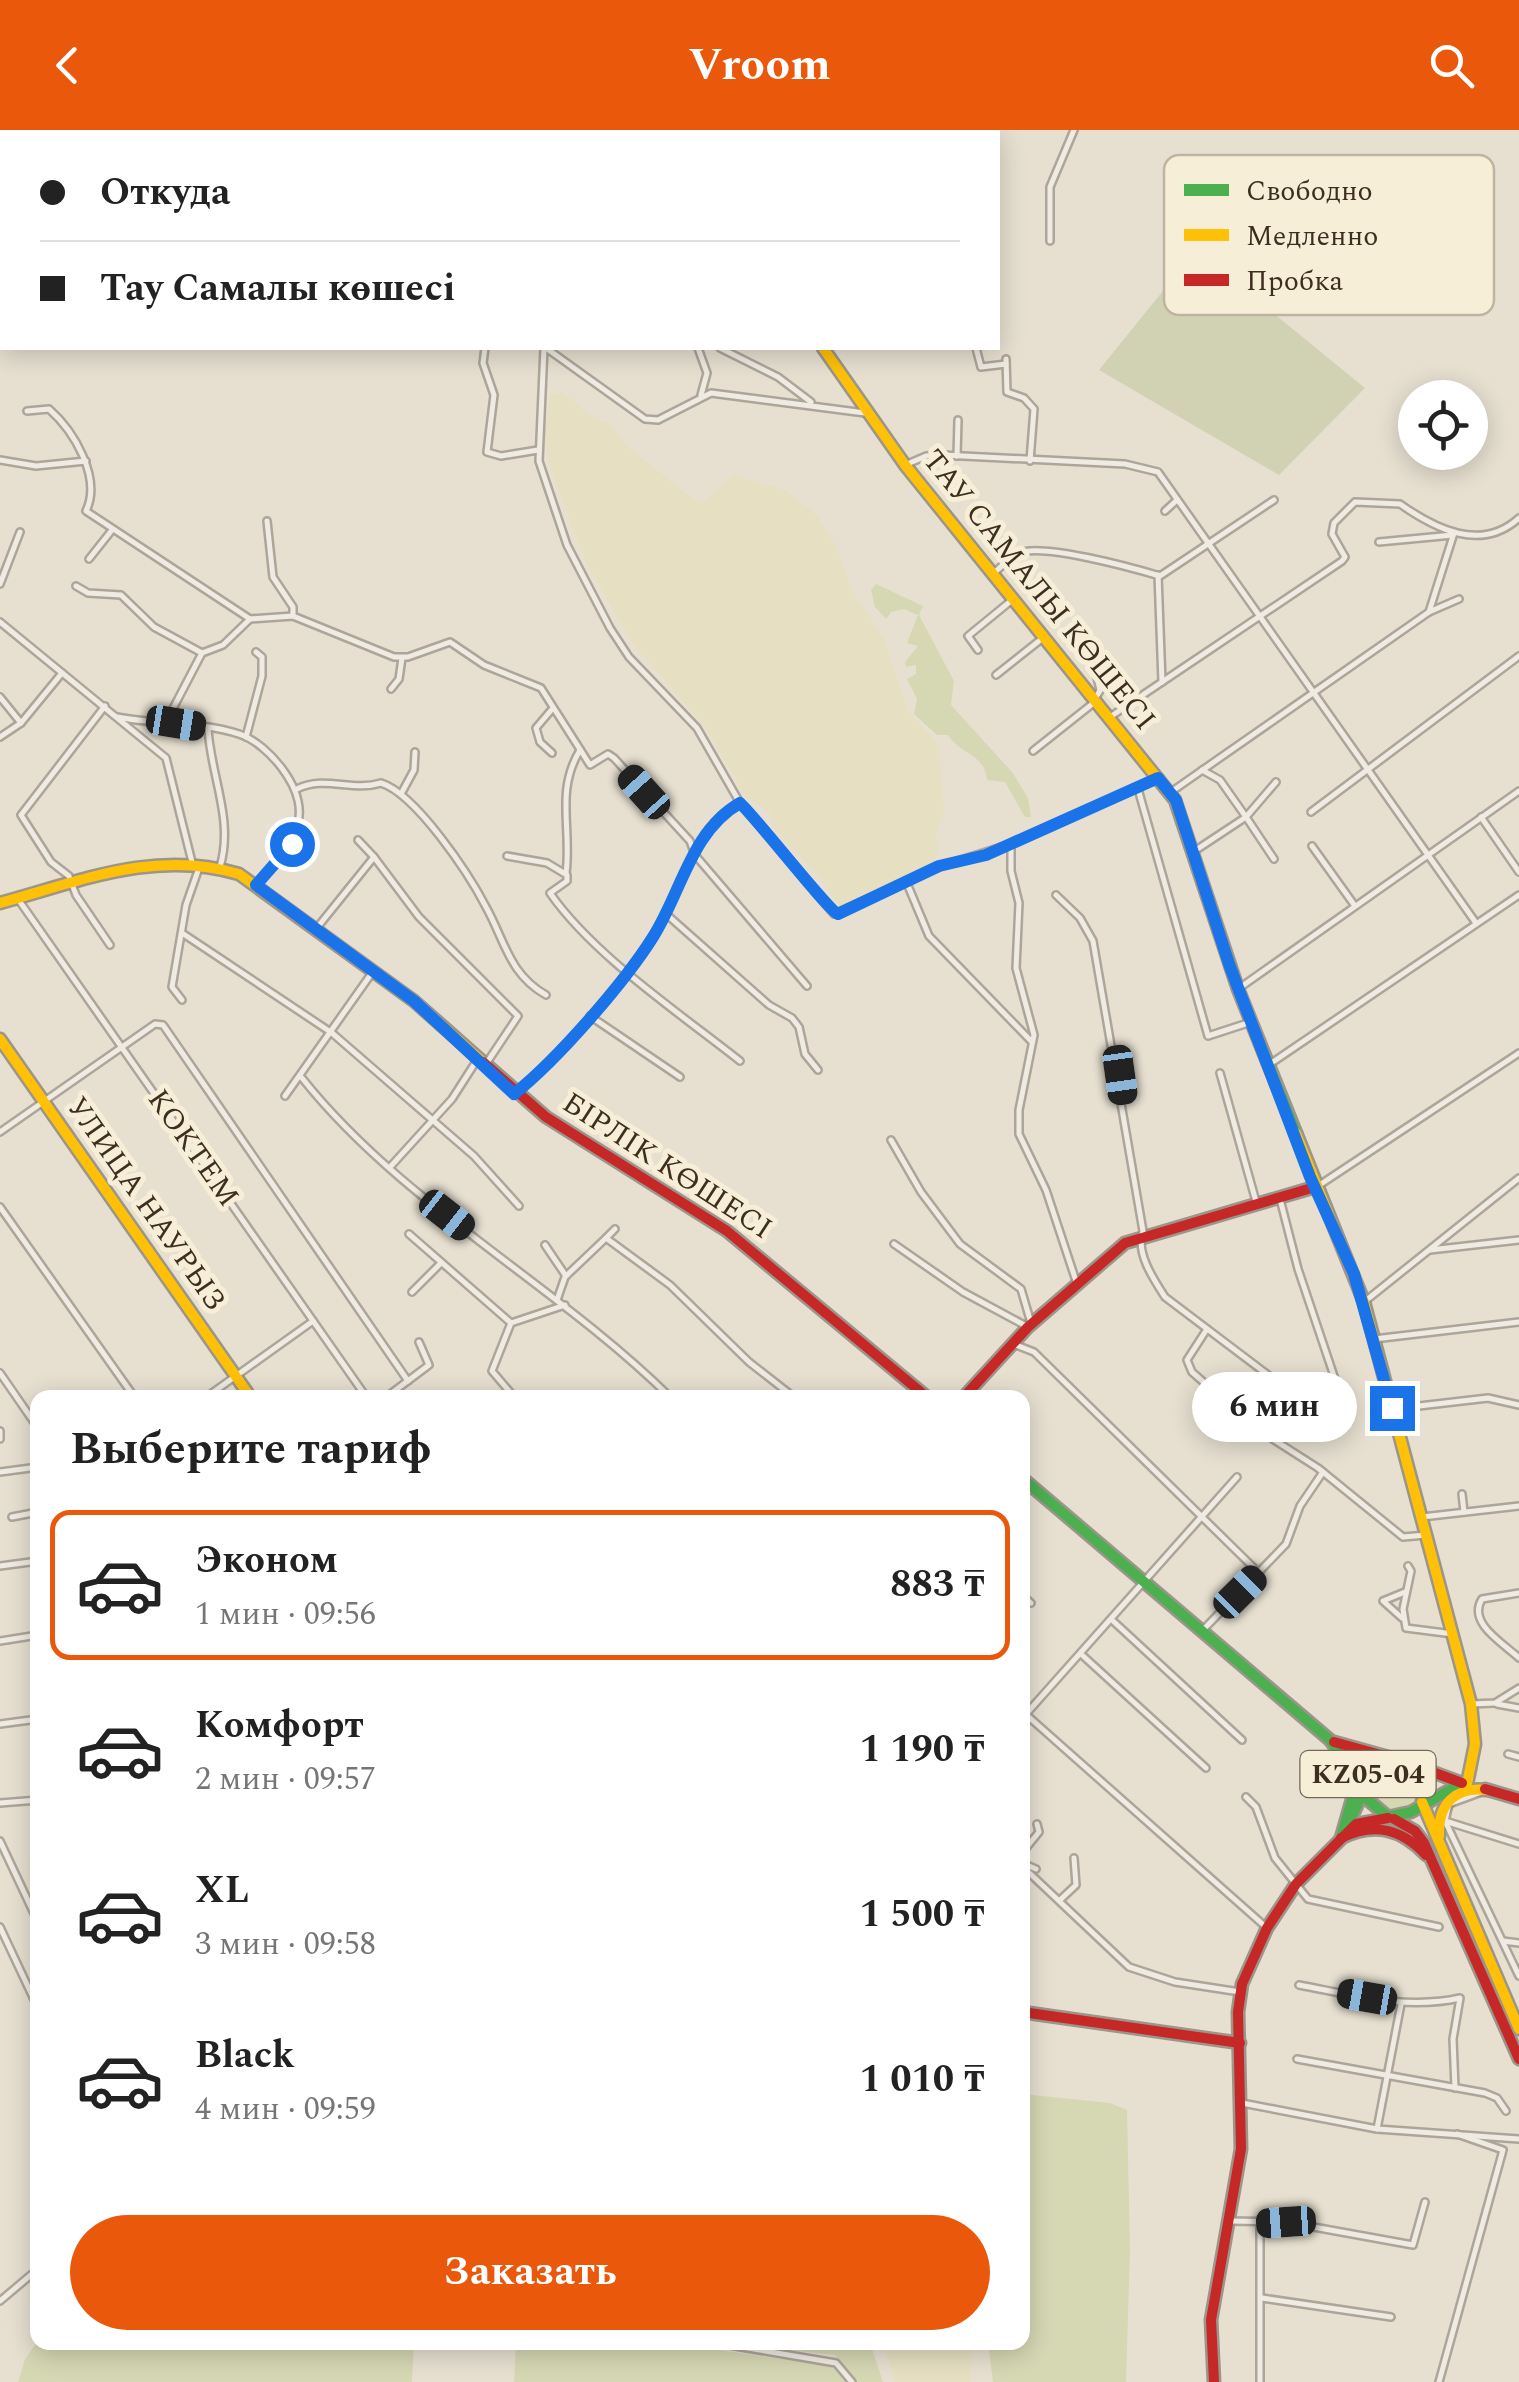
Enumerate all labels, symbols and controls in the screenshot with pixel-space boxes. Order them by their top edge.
text: Vroom [688,31,831,100]
icon: back [40,38,95,93]
icon: search [1424,38,1479,93]
legend [1164,155,1494,315]
text: Откуда [100,164,231,222]
text: Свободно [1246,170,1373,213]
text: Медленно [1246,215,1378,258]
text: Тау Самалы көшесі [100,260,455,318]
text: Пробка [1246,260,1343,303]
map controls [1398,380,1488,470]
button: locate [1398,380,1488,470]
street label: ТАУ САМАЛЫ КӨШЕСІ [911,439,1167,741]
car [144,703,208,743]
car [613,760,675,824]
route start [270,822,315,867]
car [1101,1043,1139,1107]
street label: КОКТЕМ [136,1080,250,1216]
street label: БІРЛІК КӨШЕСІ [553,1081,781,1251]
street label: УЛИЦА НАУРЫЗ [55,1087,237,1321]
car [414,1185,480,1245]
callout: 6 мин [1192,1373,1357,1443]
text: 6 мин [1229,1382,1320,1431]
route end [1370,1386,1415,1431]
text: Выберите тариф [70,1415,431,1484]
text: Эконом [195,1532,338,1590]
icon: car [75,1540,165,1630]
text: 883 ₸ [890,1556,985,1614]
car [1208,1560,1272,1624]
text: 1 мин · 09:56 [195,1590,376,1639]
text: Комфорт [195,1697,364,1755]
icon: car [75,1705,165,1795]
text: 1 190 ₸ [859,1721,985,1779]
road number: KZ05-04 [1300,1751,1436,1797]
text: 2 мин · 09:57 [195,1755,376,1804]
text: XL [195,1862,249,1920]
icon: car [75,1870,165,1960]
text: 1 500 ₸ [859,1886,985,1944]
text: 3 мин · 09:58 [195,1920,376,1969]
car [1335,1977,1399,2017]
text: Black [195,2027,295,2085]
icon: car [75,2035,165,2125]
text: 1 010 ₸ [859,2051,985,2109]
text: 4 мин · 09:59 [195,2085,376,2134]
car [1255,2205,1317,2239]
button: Заказать [70,2215,990,2330]

